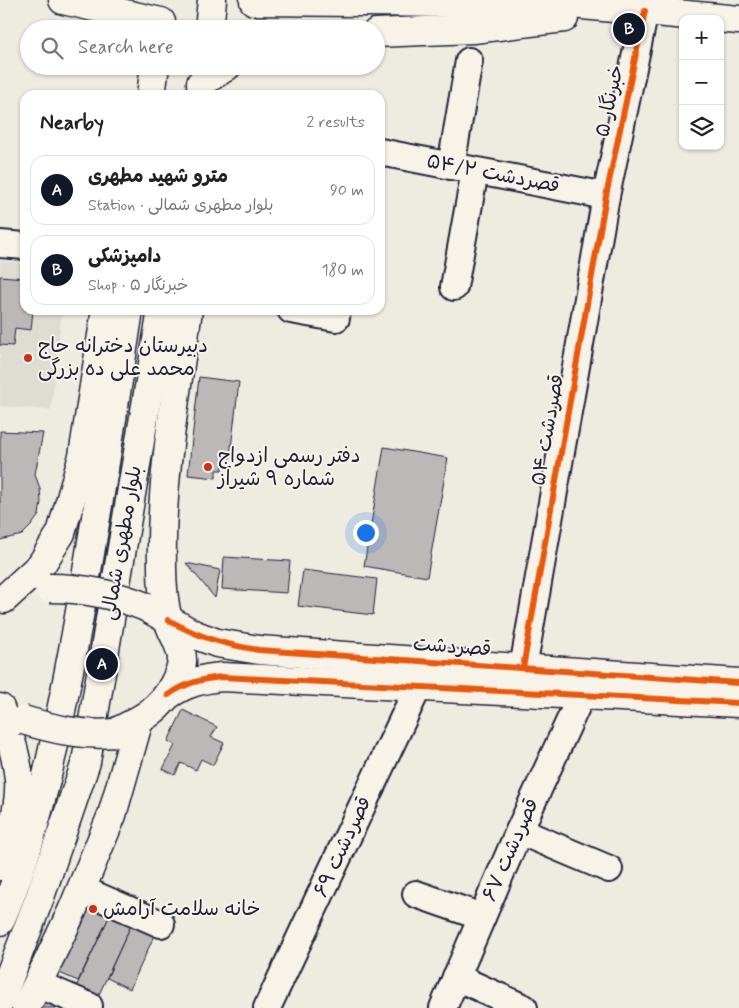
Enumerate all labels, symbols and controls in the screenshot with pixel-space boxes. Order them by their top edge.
pin: B [613,10,645,48]
map controls [679,15,724,150]
button: + [679,15,724,60]
search box [20,20,385,75]
icon: search [38,34,66,62]
text: Search here [78,35,174,60]
button: − [679,60,724,105]
street label: ۵ خبرنگار [589,62,631,140]
button: layers [679,105,724,150]
text: Nearby [40,109,104,137]
text: 2 results [307,112,365,133]
street label: ۵۴/۲ قصردشت [424,148,562,200]
text: مترو شهید مطهری [88,164,228,189]
text: A [52,180,62,201]
text: 90 m [330,180,364,201]
text: Station · بلوار مطهرى شمالى [88,195,273,216]
text: دامپزشکی [88,244,161,269]
text: B [52,260,62,281]
text: 180 m [321,260,364,281]
text: Shop · ۵ خبرنگار [88,275,188,296]
place label: دبیرستان دخترانه حاج محمد علی ده بزرگی [38,333,208,383]
marker: دبیرستان دخترانه حاج محمد علی ده بزرگی [22,352,34,364]
street label: ۵۴ قصردشت [525,372,571,488]
place label: دفتر رسمی ازدواج شماره ۹ شیراز [216,443,360,493]
marker: دفتر رسمی ازدواج شماره ۹ شیراز [202,461,214,473]
street label: بلوار مطهرى شمالى [95,463,149,623]
your location [353,520,379,546]
street label: قصردشت [412,631,492,663]
pin: A [86,645,118,683]
street label: ۶۹ قصردشت [308,792,378,902]
street label: ۶۷ قصردشت [476,794,546,906]
place label: خانه سلامت آرامش [103,896,260,923]
marker: خانه سلامت آرامش [87,903,99,915]

